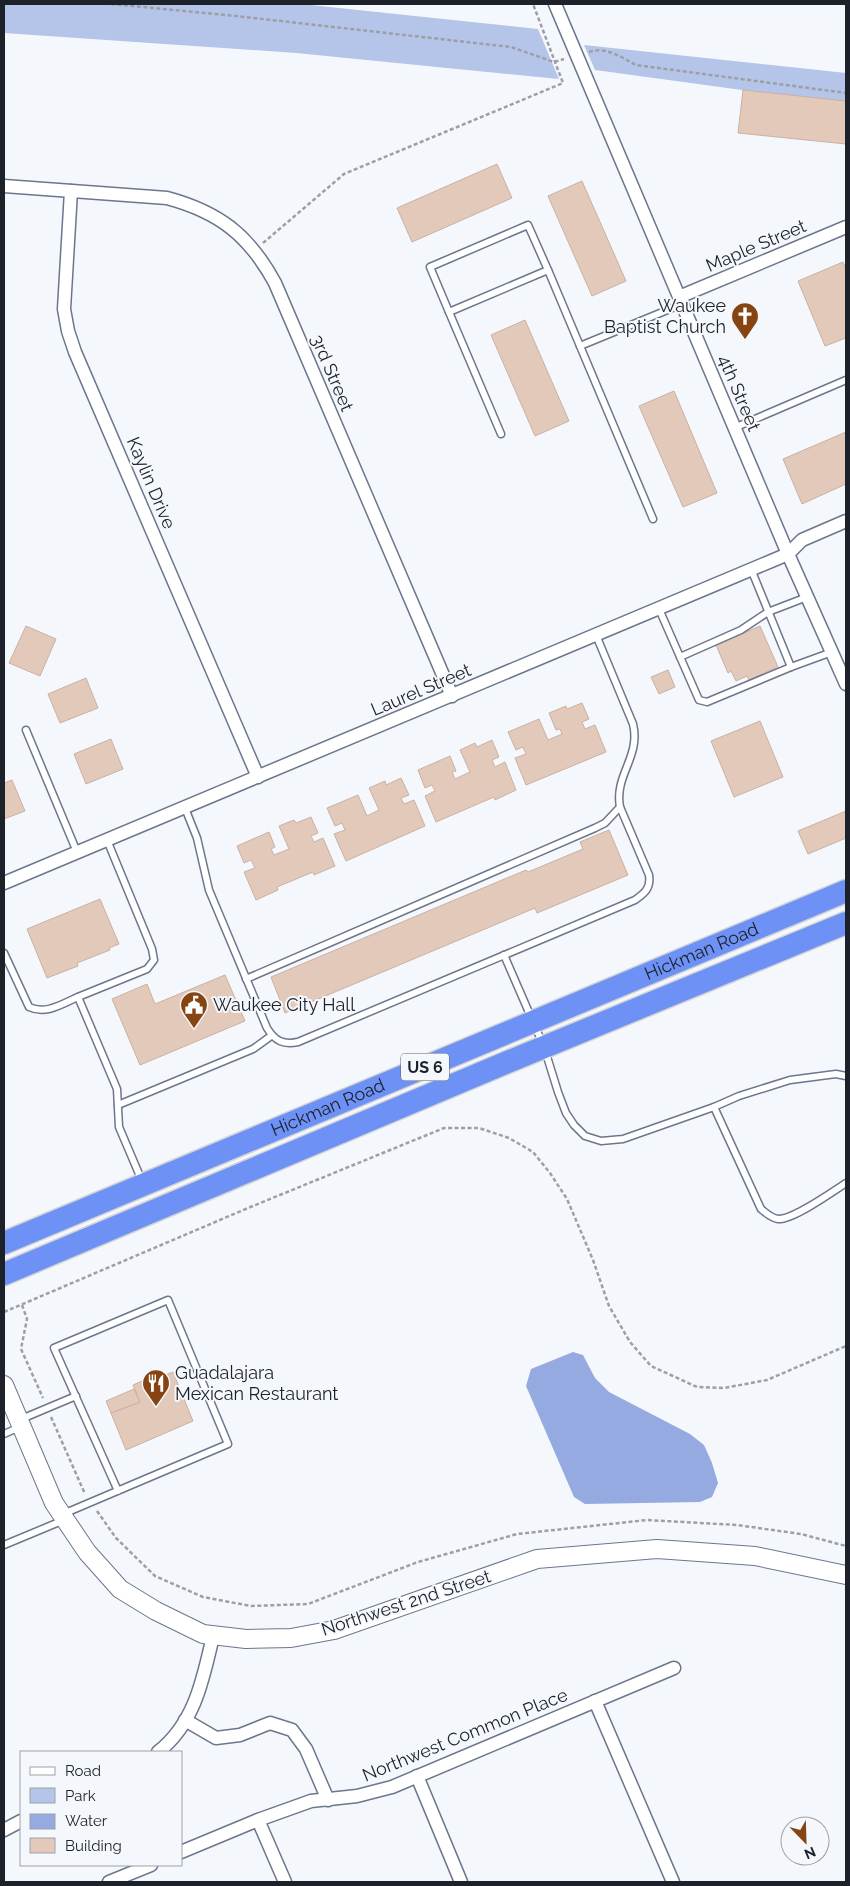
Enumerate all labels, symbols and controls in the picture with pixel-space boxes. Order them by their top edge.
street label: Maple Street [703,215,809,276]
place label: Waukee Baptist Church [604,295,726,337]
church icon: Waukee Baptist Church [730,301,760,340]
street label: 3rd Street [307,331,358,414]
street label: 4th Street [714,351,765,434]
street label: Kaylin Drive [123,434,180,532]
street label: Laurel Street [368,659,474,720]
street label: Hickman Road [641,918,761,984]
public building icon: Waukee City Hall [179,990,209,1029]
place label: Waukee City Hall [213,994,355,1015]
road number: US 6 [401,1054,449,1080]
street label: Hickman Road [268,1074,388,1140]
place label: Guadalajara Mexican Restaurant [175,1362,338,1404]
restaurant icon: Guadalajara Mexican Restaurant [141,1368,171,1407]
street label: Northwest 2nd Street [319,1565,493,1640]
street label: Northwest Common Place [359,1684,571,1785]
legend [20,1751,182,1866]
text: Road [65,1762,101,1780]
text: Park [65,1787,96,1805]
text: Water [65,1812,108,1830]
north arrow [780,1816,830,1866]
text: Building [65,1837,122,1855]
text: N [802,1844,818,1862]

